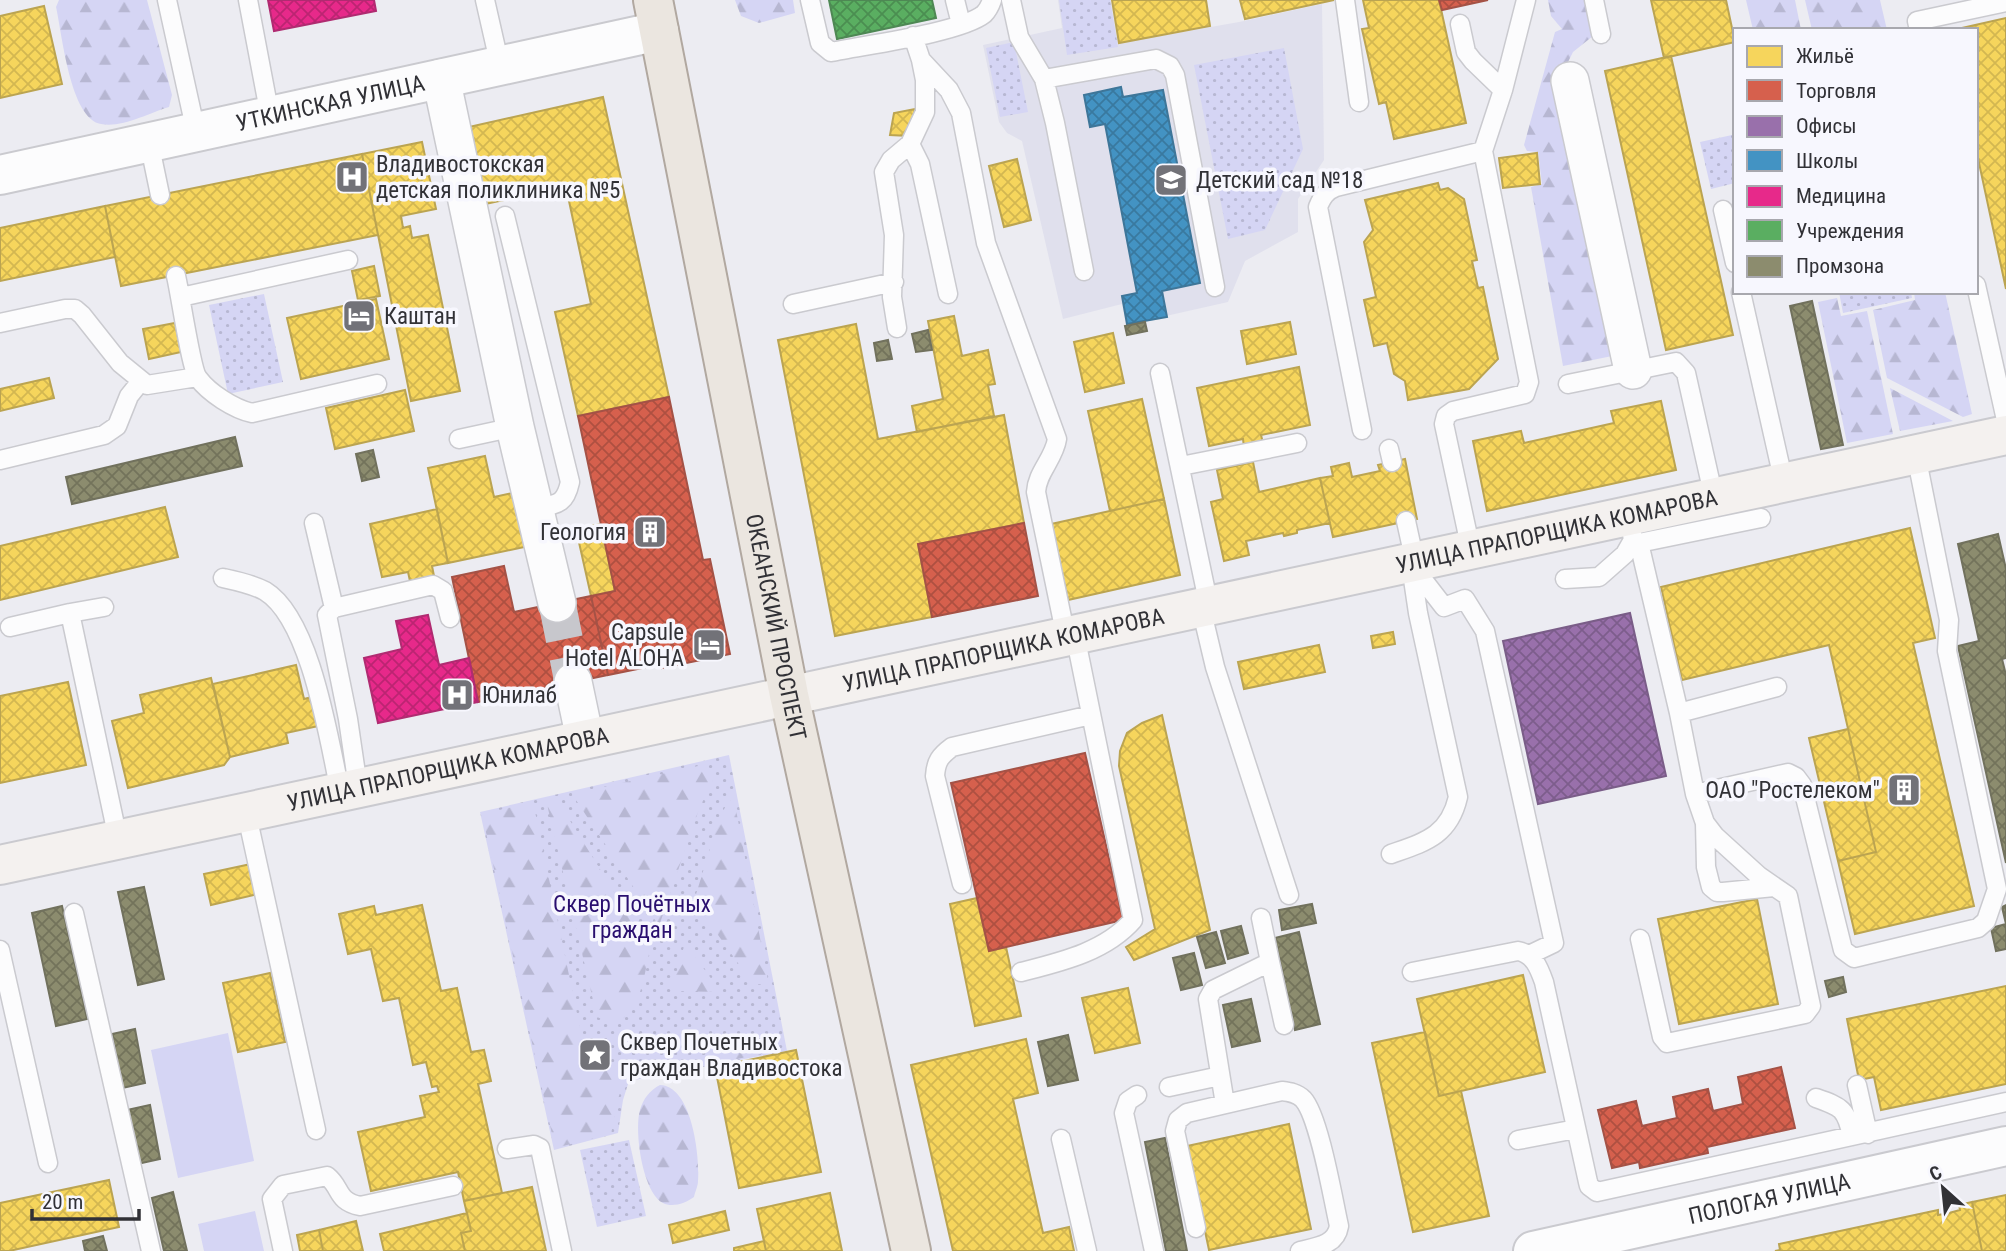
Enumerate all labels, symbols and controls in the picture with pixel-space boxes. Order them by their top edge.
legend [1733,28,1978,294]
text: Жильё [1796,44,1854,68]
street label: УТКИНСКАЯ УЛИЦА [233,69,427,137]
text: Торговля [1796,79,1876,103]
text: Офисы [1796,114,1857,138]
text: Школы [1796,149,1858,173]
place label: Владивостокская детская поликлиника №5 [376,151,620,204]
hospital icon: Владивостокская детская поликлиника №5 [333,158,371,196]
school or university icon: Детский сад №18 [1152,161,1190,199]
place label: Детский сад №18 [1196,167,1363,194]
text: Медицина [1796,184,1886,208]
text: Учреждения [1796,219,1904,243]
text: Промзона [1796,254,1884,278]
hotel icon: Каштан [340,297,378,335]
place label: Каштан [384,303,456,330]
street label: УЛИЦА ПРАПОРЩИКА КОМАРОВА [1393,484,1720,579]
street label: ОКЕАНСКИЙ ПРОСПЕКТ [740,512,812,743]
building icon: Геология [631,513,669,551]
place label: Геология [540,519,626,546]
street label: УЛИЦА ПРАПОРЩИКА КОМАРОВА [840,602,1167,698]
place label: Capsule Hotel ALOHA [565,619,684,672]
hotel icon: Capsule Hotel ALOHA [690,626,728,664]
hospital icon: Юнилаб [438,676,476,714]
place label: Юнилаб [482,682,557,709]
street label: УЛИЦА ПРАПОРЩИКА КОМАРОВА [285,721,611,817]
building icon: ОАО "Ростелеком" [1885,771,1923,809]
place label: ОАО "Ростелеком" [1705,777,1880,804]
park label: Сквер Почётных граждан [553,891,711,944]
place label: Сквер Почетных граждан Владивостока [620,1029,843,1082]
place icon: Сквер Почетных граждан Владивостока [576,1036,614,1074]
north arrow [1908,1153,1978,1223]
text: С [1925,1161,1946,1186]
street label: ПОЛОГАЯ УЛИЦА [1686,1168,1853,1230]
scale bar [32,1178,138,1222]
text: 20 m [42,1190,83,1214]

